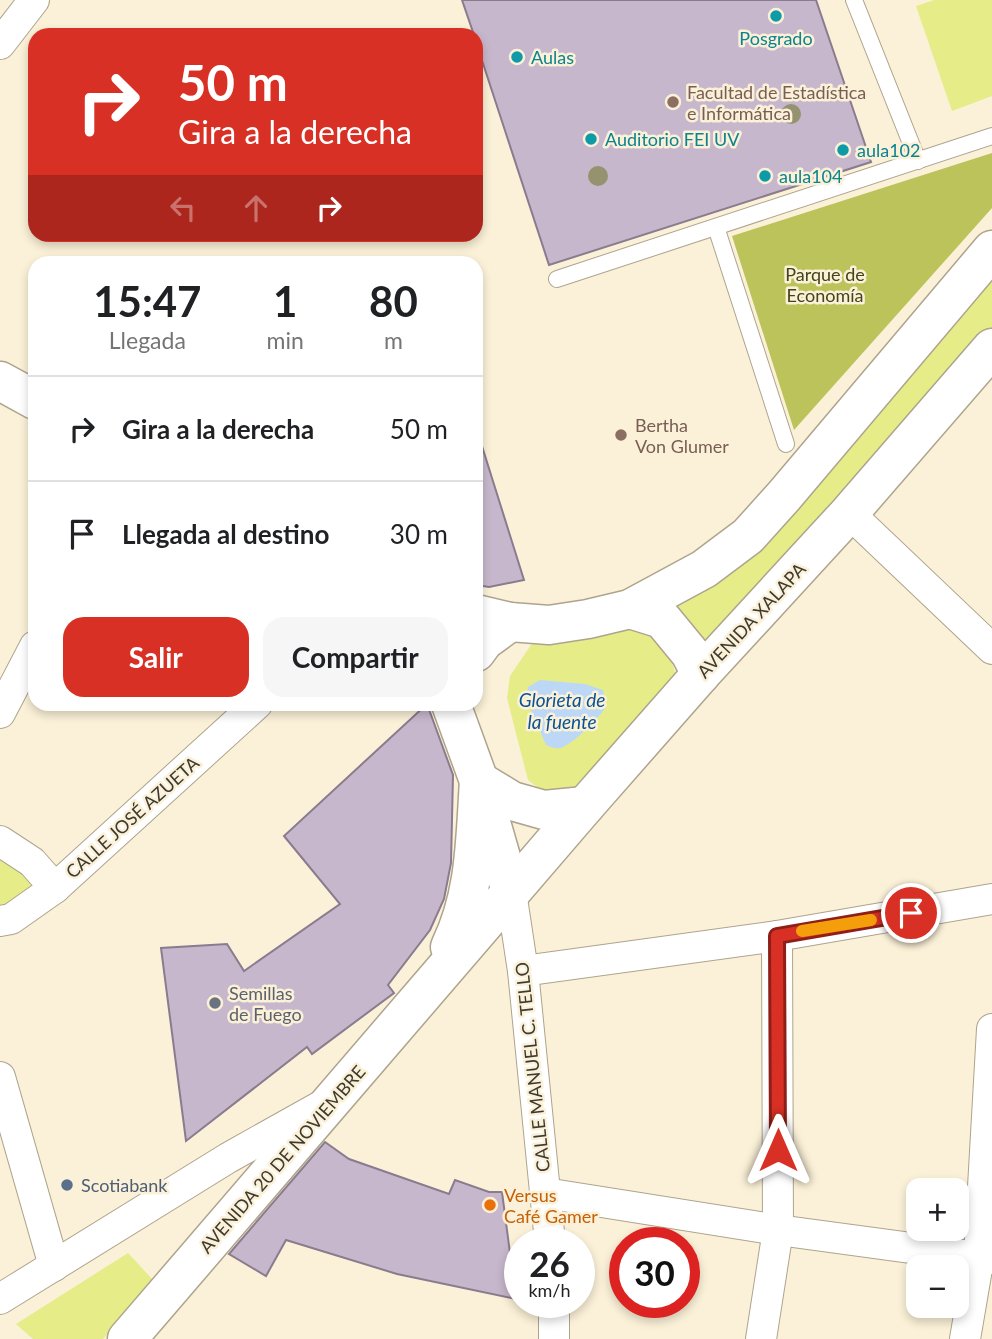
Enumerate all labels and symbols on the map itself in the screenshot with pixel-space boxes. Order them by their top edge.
marker: Posgrado [768,8,784,24]
place label: Posgrado [739,27,813,49]
place label: Aulas [531,46,574,68]
marker: Aulas [509,49,525,65]
place label: Facultad de Estadística e Informática [687,81,866,124]
marker: Facultad de Estadística e Informática [665,94,681,110]
place label: Auditorio FEI UV [605,128,740,150]
marker: Auditorio FEI UV [583,131,599,147]
place label: aula102 [857,139,921,161]
marker: aula102 [835,142,851,158]
place label: aula104 [779,165,843,187]
marker: aula104 [757,168,773,184]
park label: Parque de Economía [785,263,865,306]
place label: Bertha Von Glumer [635,414,729,457]
marker: Bertha Von Glumer [613,427,629,443]
street label: AVENIDA XALAPA [692,557,811,682]
water label: Glorieta de la fuente [519,688,605,733]
street label: CALLE JOSÉ AZUETA [61,751,204,883]
pin [881,883,941,943]
street label: CALLE MANUEL C. TELLO [510,961,554,1173]
place label: Semillas de Fuego [229,982,302,1025]
marker: Semillas de Fuego [207,995,223,1011]
street label: AVENIDA 20 DE NOVIEMBRE [194,1061,370,1257]
position arrow [741,1113,815,1187]
place label: Scotiabank [81,1174,168,1196]
marker: Scotiabank [59,1177,75,1193]
place label: Versus Café Gamer [504,1184,598,1227]
marker: Versus Café Gamer [482,1197,498,1213]
speed limit sign: 30 [609,1227,700,1318]

